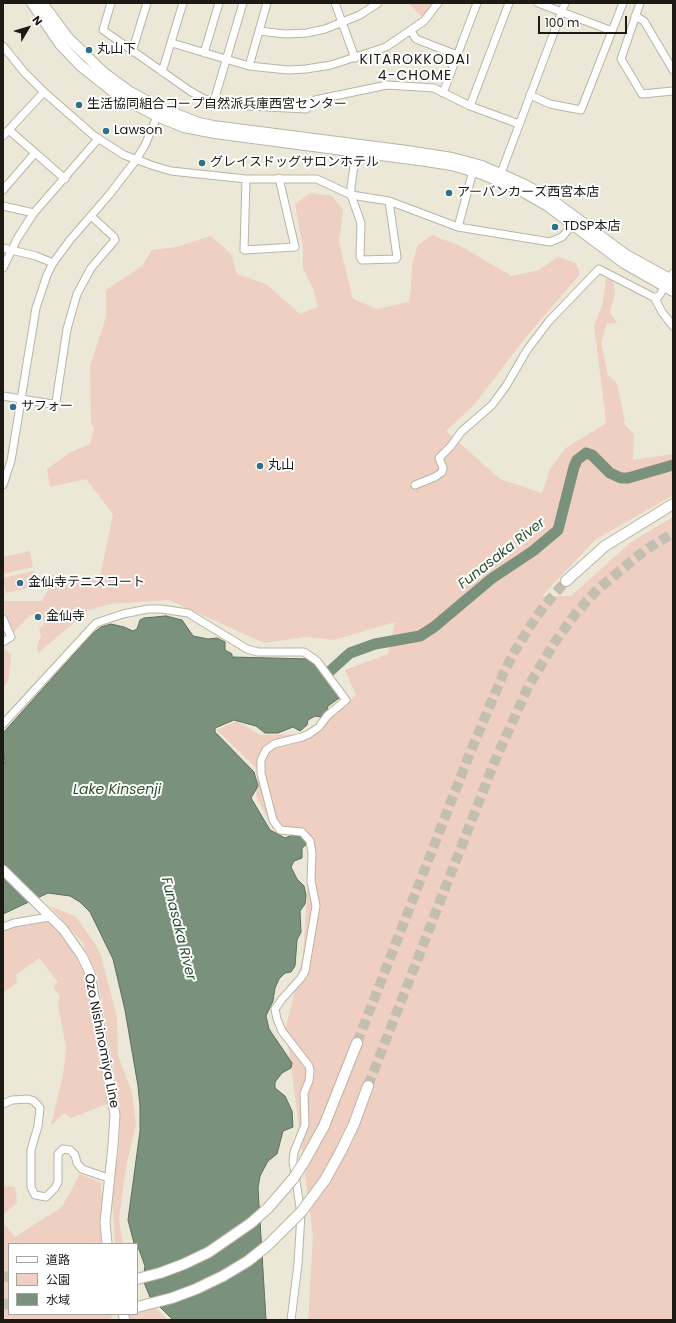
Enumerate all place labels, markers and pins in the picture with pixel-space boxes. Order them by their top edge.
place label: 丸山下 [97,42,136,58]
marker: 丸山下 [84,45,94,55]
place label: 生活協同組合コープ自然派兵庫西宮センター [87,97,347,113]
marker: 生活協同組合コープ自然派兵庫西宮センター [74,100,84,110]
place label: Lawson [114,123,162,139]
marker: Lawson [101,126,111,136]
place label: グレイスドッグサロンホテル [210,155,379,171]
marker: グレイスドッグサロンホテル [197,158,207,168]
place label: アーバンカーズ西宮本店 [457,185,599,201]
marker: アーバンカーズ西宮本店 [444,188,454,198]
place label: TDSP本店 [563,219,620,235]
marker: TDSP本店 [550,222,560,232]
place label: サフォー [21,399,73,415]
marker: サフォー [8,402,18,412]
place label: 丸山 [268,458,294,474]
marker: 丸山 [255,461,265,471]
place label: 金仙寺テニスコート [28,575,145,591]
marker: 金仙寺テニスコート [15,578,25,588]
place label: 金仙寺 [46,609,85,625]
marker: 金仙寺 [33,612,43,622]

